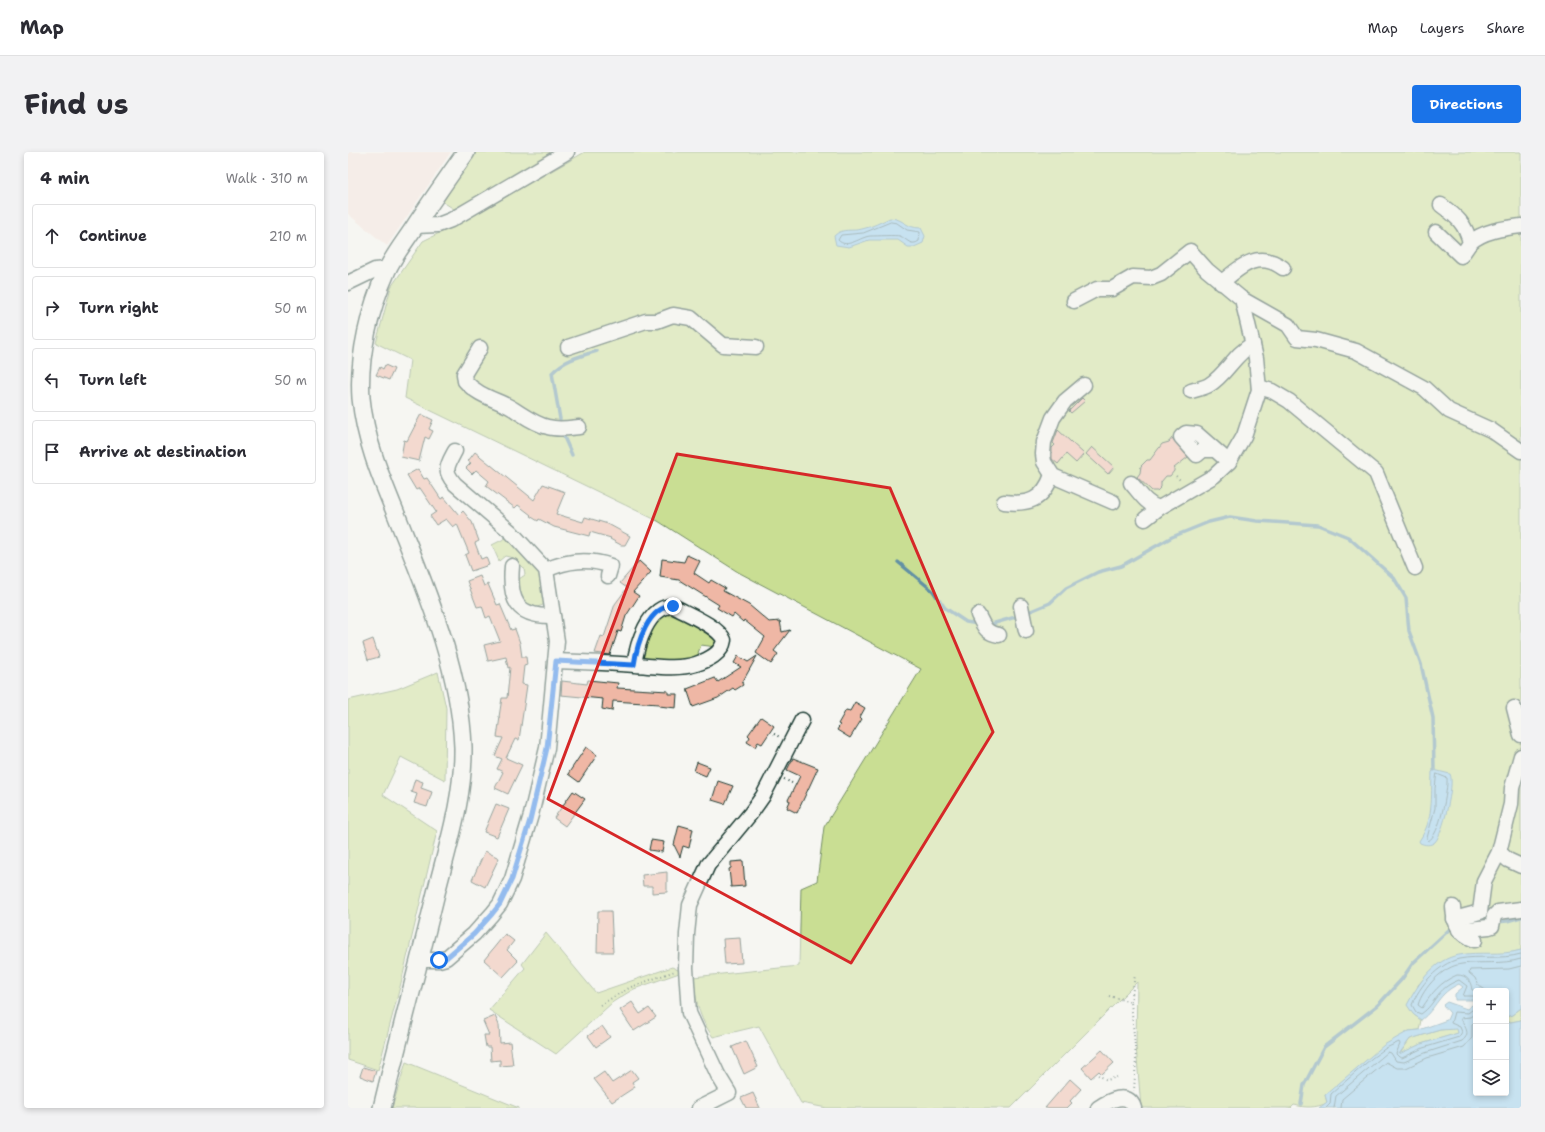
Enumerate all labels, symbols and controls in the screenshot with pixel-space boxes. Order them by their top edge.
text: Map [20,15,64,40]
text: Map [1368,19,1398,37]
text: Layers [1420,19,1464,37]
text: Share [1486,19,1525,37]
text: Find us [24,85,129,123]
button: Directions [1412,85,1521,123]
text: 4 min [40,167,90,189]
text: Walk · 310 m [226,170,308,187]
icon: ahead [41,225,63,247]
text: Continue [79,226,147,246]
text: 210 m [269,228,307,245]
icon: right [41,297,63,319]
text: Turn right [79,298,159,318]
text: 50 m [274,300,307,317]
icon: left [41,369,63,391]
text: Turn left [79,370,147,390]
text: 50 m [274,372,307,389]
icon: arrive [41,441,63,463]
text: Arrive at destination [79,442,247,462]
route end [664,597,682,615]
route start [430,951,448,969]
map controls [1473,988,1509,1096]
button: + [1473,988,1509,1024]
button: − [1473,1024,1509,1060]
button: layers [1473,1060,1509,1096]

